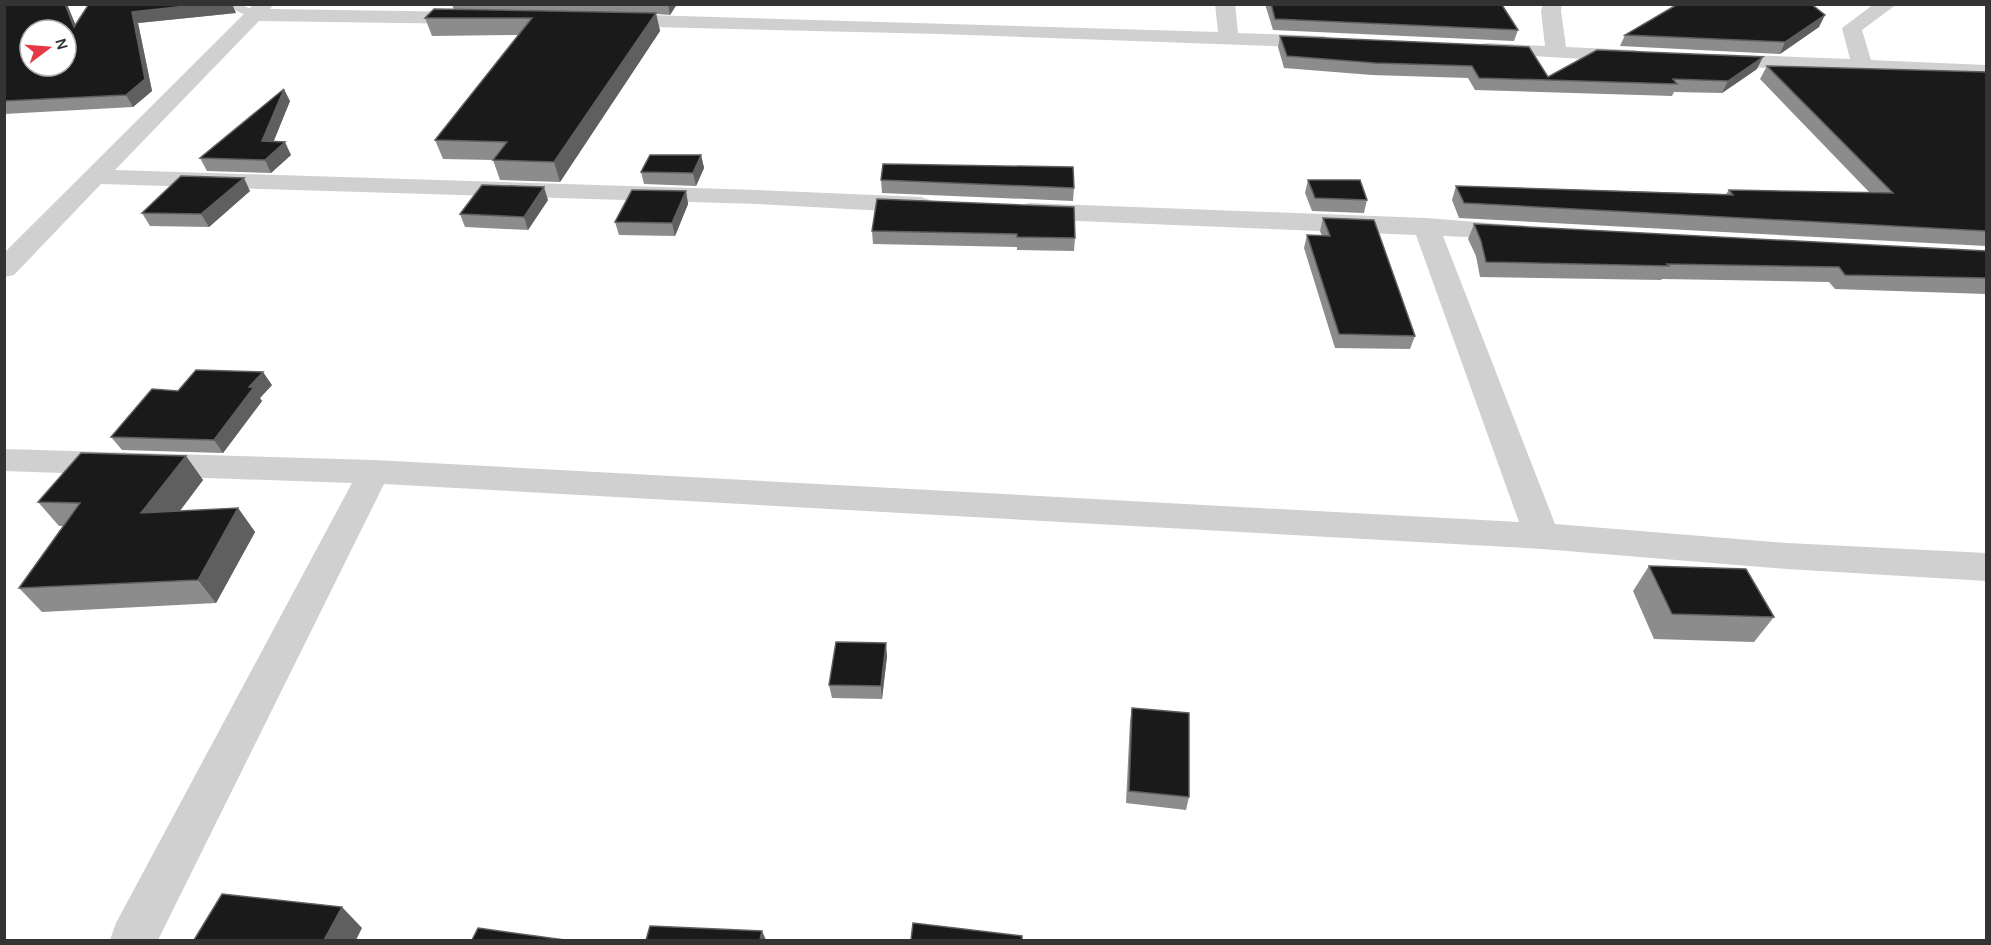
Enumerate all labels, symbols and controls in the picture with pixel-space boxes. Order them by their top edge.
north arrow [18,18,78,78]
text: N [51,36,73,52]

